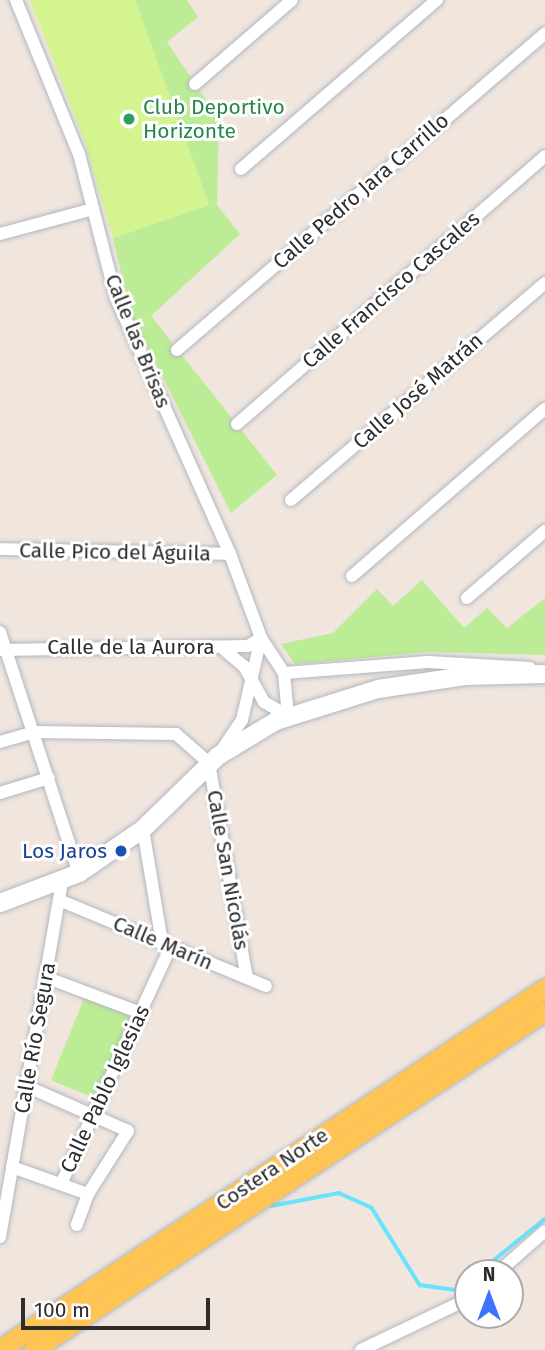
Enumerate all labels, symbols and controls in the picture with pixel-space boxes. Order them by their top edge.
place label: Club Deportivo Horizonte [143,94,285,144]
street label: Calle Pedro Jara Carrillo [268,108,454,274]
marker: Club Deportivo Horizonte [121,111,137,127]
street label: Calle Francisco Cascales [297,206,485,374]
street label: Calle las Brisas [100,270,176,412]
street label: Calle José Matrán [348,328,488,454]
street label: Calle Pico del Águila [19,538,211,566]
street label: Calle de la Aurora [47,634,215,660]
street label: Calle San Nicolás [202,788,254,952]
place label: Los Jaros [22,838,107,864]
marker: Los Jaros [113,843,129,859]
street label: Calle Marín [109,911,217,975]
street label: Calle Río Segura [9,960,61,1116]
street label: Calle Pablo Iglesias [55,1001,155,1177]
street label: Costera Norte [211,1122,333,1216]
north arrow [454,1259,524,1329]
text: N [483,1263,495,1286]
scale bar [24,1284,214,1328]
text: 100 m [34,1297,90,1323]

